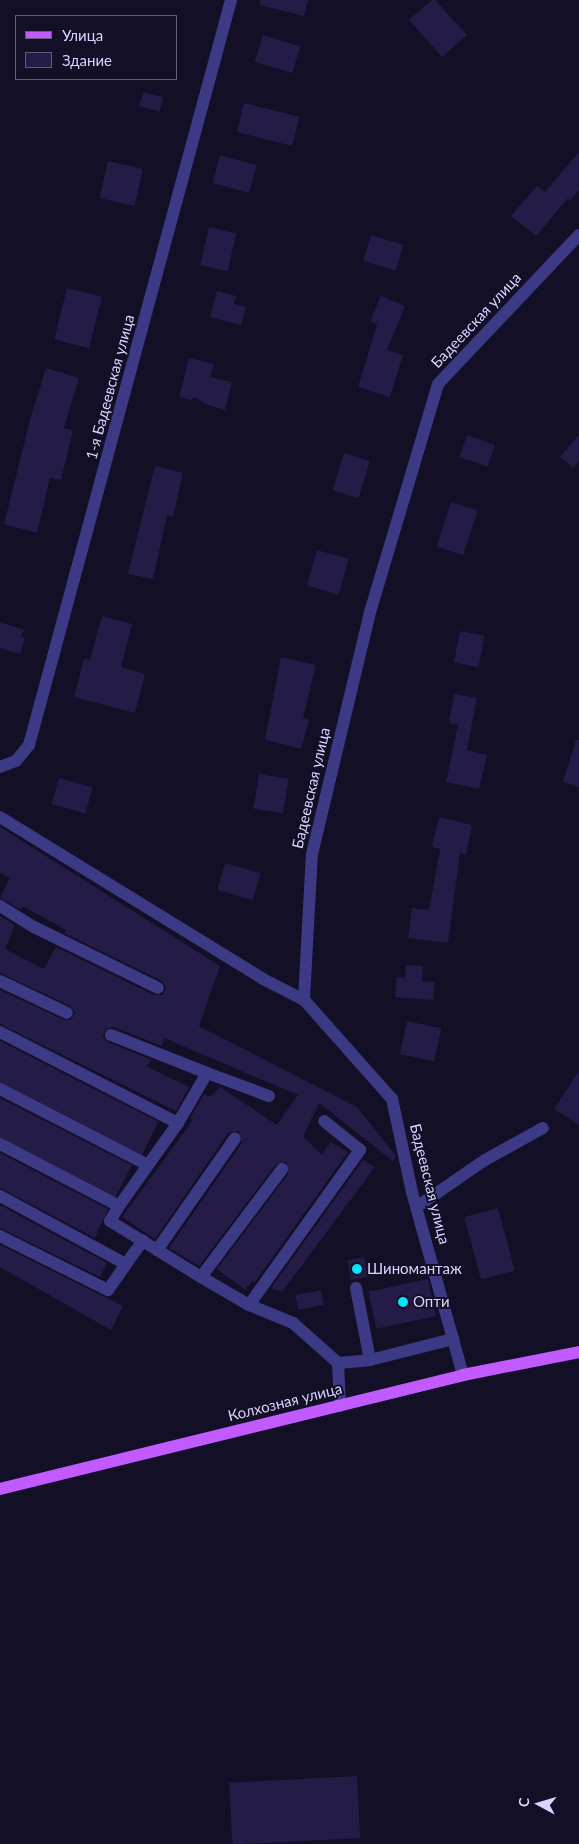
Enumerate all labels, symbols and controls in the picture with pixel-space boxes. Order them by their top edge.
legend [15,15,178,80]
text: Улица [62,26,103,44]
text: Здание [62,51,112,69]
street label: Бадеевская улица [427,269,525,371]
street label: 1-я Бадеевская улица [82,313,138,461]
street label: Бадеевская улица [288,726,334,850]
street label: Бадеевская улица [406,1122,454,1246]
place label: Шиномантаж [367,1260,462,1278]
marker: Шиномантаж [351,1263,363,1275]
place label: Опти [413,1293,450,1311]
marker: Опти [397,1296,409,1308]
street label: Колхозная улица [226,1379,344,1425]
north arrow [514,1779,564,1829]
text: С [515,1797,533,1808]

